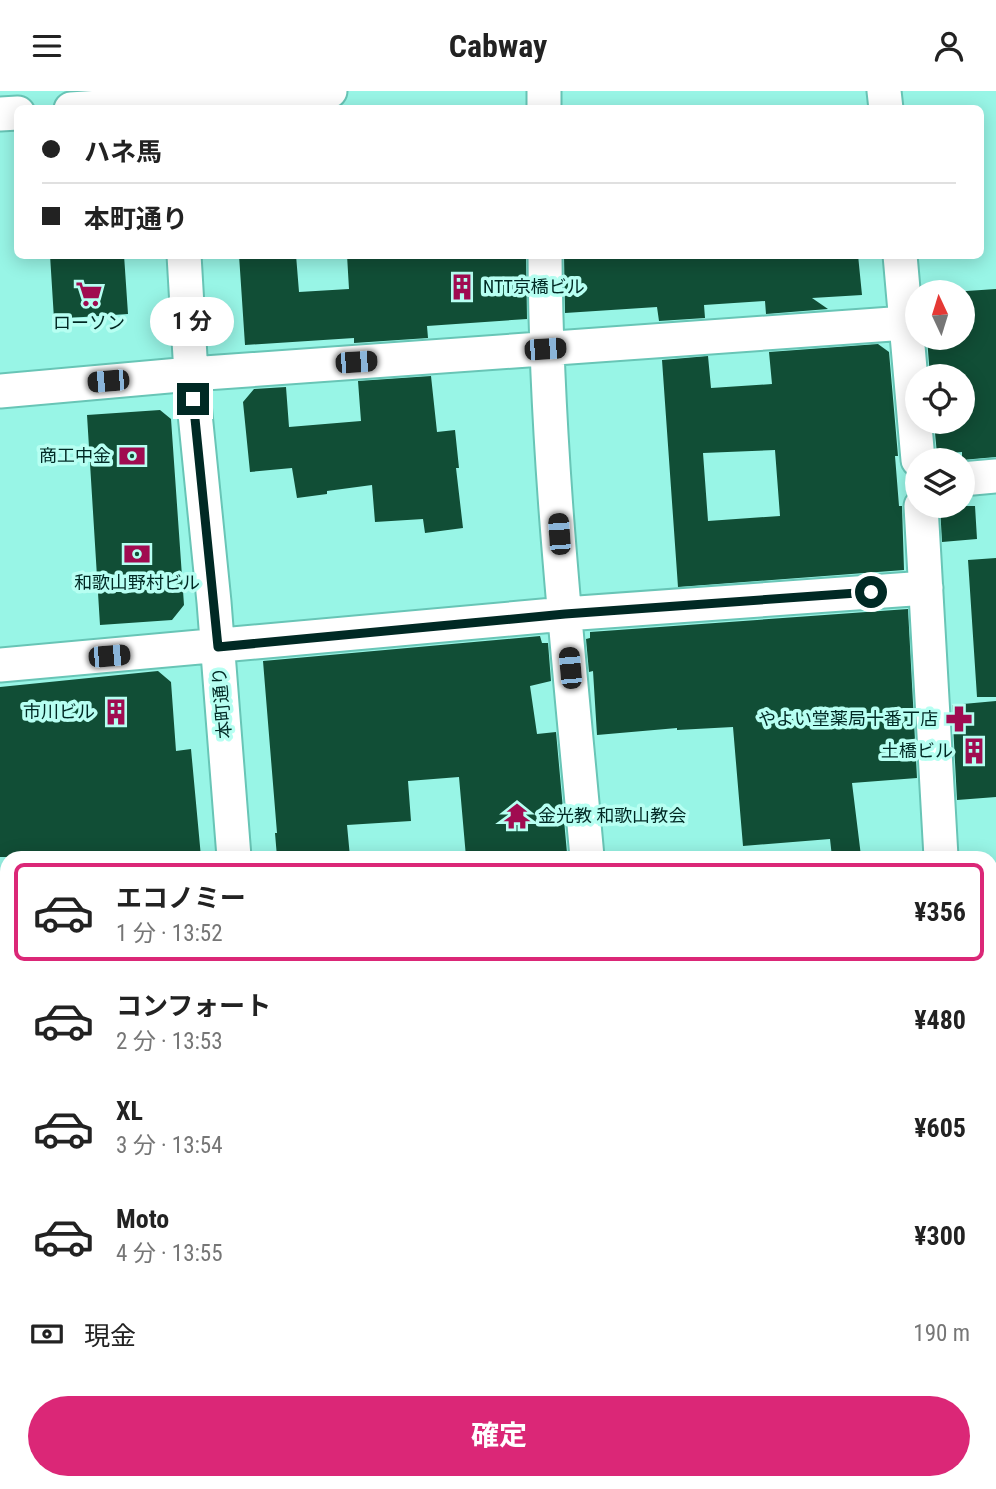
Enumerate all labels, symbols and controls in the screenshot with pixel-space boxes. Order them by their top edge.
icon: menu [28,27,66,65]
text: Cabway [449,27,547,65]
icon: person [930,27,968,65]
text: ハネ馬 [84,137,162,167]
text: 本町通り [84,204,188,234]
building icon: NTT京橋ビル [447,272,477,302]
place label: NTT京橋ビル [483,276,585,297]
supermarket icon: ローソン [74,279,104,309]
north arrow [905,280,975,350]
map controls [905,280,975,518]
callout: 1 分 [151,297,235,347]
text: 1 分 [172,308,212,335]
place label: ローソン [53,312,125,333]
car [524,337,567,361]
car [335,350,378,374]
button: locate [905,364,975,434]
car [87,369,130,393]
route end [177,383,209,415]
bank icon: 商工中金 [117,441,147,471]
place label: 商工中金 [39,445,111,466]
button: layers [905,448,975,518]
car [548,512,571,556]
bank icon: 和歌山野村ビル [122,539,152,569]
place label: 和歌山野村ビル [74,572,200,593]
route start [855,576,887,608]
car [88,644,131,668]
car [558,646,583,690]
street label: 本町通り [208,666,235,740]
building icon: 市川ビル [101,697,131,727]
place label: 市川ビル [23,701,95,722]
pharmacy icon: やよい堂薬局十番丁店 [944,704,974,734]
place label: やよい堂薬局十番丁店 [758,708,938,729]
building icon: 土橋ビル [959,736,989,766]
place label: 土橋ビル [881,740,953,761]
temple icon: 金光教 和歌山教会 [502,801,532,831]
place label: 金光教 和歌山教会 [538,805,686,826]
icon: car [32,881,95,944]
text: エコノミー [116,883,246,913]
text: ¥356 [914,897,966,927]
text: 1 分 · 13:52 [116,920,223,947]
icon: car [32,989,95,1052]
text: コンフォート [116,991,271,1021]
text: ¥480 [914,1005,966,1035]
text: 2 分 · 13:53 [116,1028,223,1055]
text: XL [116,1096,143,1126]
icon: car [32,1097,95,1160]
text: ¥605 [914,1113,966,1143]
text: 3 分 · 13:54 [116,1132,223,1159]
text: Moto [116,1204,169,1234]
icon: car [32,1205,95,1268]
text: ¥300 [914,1221,966,1251]
text: 4 分 · 13:55 [116,1240,223,1267]
icon: cash [28,1315,66,1353]
text: 190 m [913,1320,970,1347]
text: 現金 [84,1321,136,1351]
button: 確定 [28,1396,970,1476]

